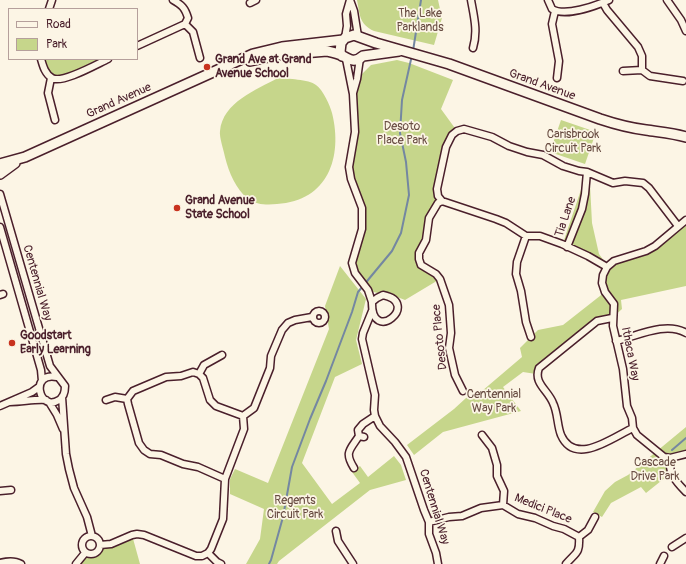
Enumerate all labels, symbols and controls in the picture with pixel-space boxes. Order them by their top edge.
park label: The Lake Parklands [396,7,444,35]
legend [8,8,138,60]
text: Road [46,17,71,32]
text: Park [46,37,67,52]
place label: Grand Ave at Grand Avenue School [215,53,312,81]
marker: Grand Ave at Grand Avenue School [202,62,212,72]
street label: Grand Avenue [507,66,577,104]
street label: Grand Avenue [84,80,154,122]
park label: Desoto Place Park [377,120,427,148]
park label: Carisbrook Circuit Park [545,128,601,156]
place label: Grand Avenue State School [185,194,255,222]
street label: Tia Lane [552,195,580,239]
marker: Grand Avenue State School [172,203,182,213]
street label: Centennial Way [19,244,55,322]
street label: Desoto Place [429,303,451,371]
street label: Ithaca Way [618,326,642,382]
place label: Goodstart Early Learning [20,329,91,357]
marker: Goodstart Early Learning [7,338,17,348]
park label: Centennial Way Park [467,388,521,416]
park label: Cascade Drive Park [630,456,680,484]
street label: Centennial Way [416,468,452,546]
street label: Medici Place [512,491,574,527]
park label: Regents Circuit Park [267,494,323,522]

